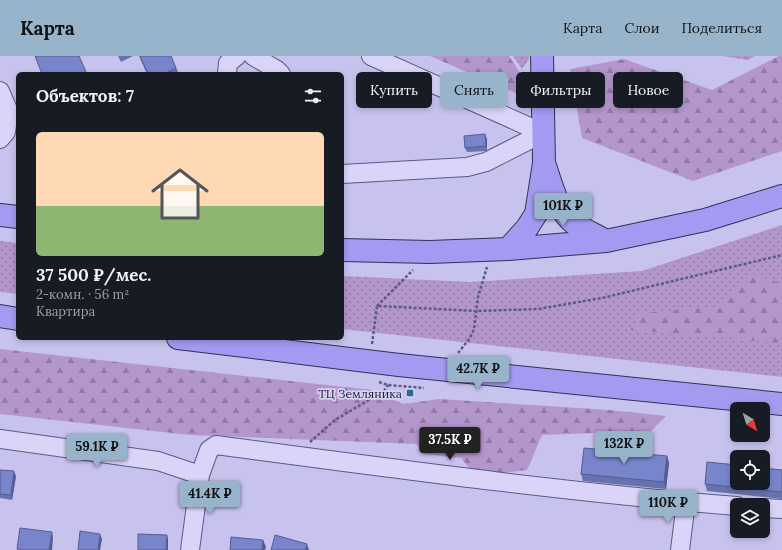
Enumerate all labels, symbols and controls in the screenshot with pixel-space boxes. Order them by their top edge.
text: Карта [20,16,75,40]
text: Карта [563,19,602,37]
text: Слои [624,19,659,37]
text: Поделиться [681,19,762,37]
chip: Купить [356,72,432,108]
chip: Снять [440,72,508,108]
chip: Фильтры [516,72,605,108]
chip: Новое [613,72,683,108]
text: Объектов: 7 [36,85,134,107]
icon: filters [302,85,324,107]
icon: home [144,158,216,230]
pin: 101K ₽ [530,193,596,227]
text: 101K ₽ [543,197,583,214]
text: 37 500 ₽/мес. [36,264,151,286]
text: 2-комн. · 56 m² [36,286,129,303]
text: Квартира [36,303,95,320]
pin: 42.7K ₽ [441,356,515,390]
text: 42.7K ₽ [456,360,500,377]
place label: ТЦ Земляника [318,386,402,401]
marker: ТЦ Земляника [405,388,415,398]
north arrow [730,402,770,442]
map controls [730,402,770,538]
pin: 37.5K ₽ [413,427,487,461]
text: 37.5K ₽ [428,431,472,448]
pin: 132K ₽ [591,431,657,465]
pin: 59.1K ₽ [60,434,134,468]
text: 132K ₽ [604,435,644,452]
text: 59.1K ₽ [75,438,119,455]
button: locate [730,450,770,490]
pin: 41.4K ₽ [173,481,247,515]
text: 41.4K ₽ [188,485,232,502]
pin: 110K ₽ [635,490,701,524]
text: 110K ₽ [648,494,688,511]
button: layers [730,498,770,538]

